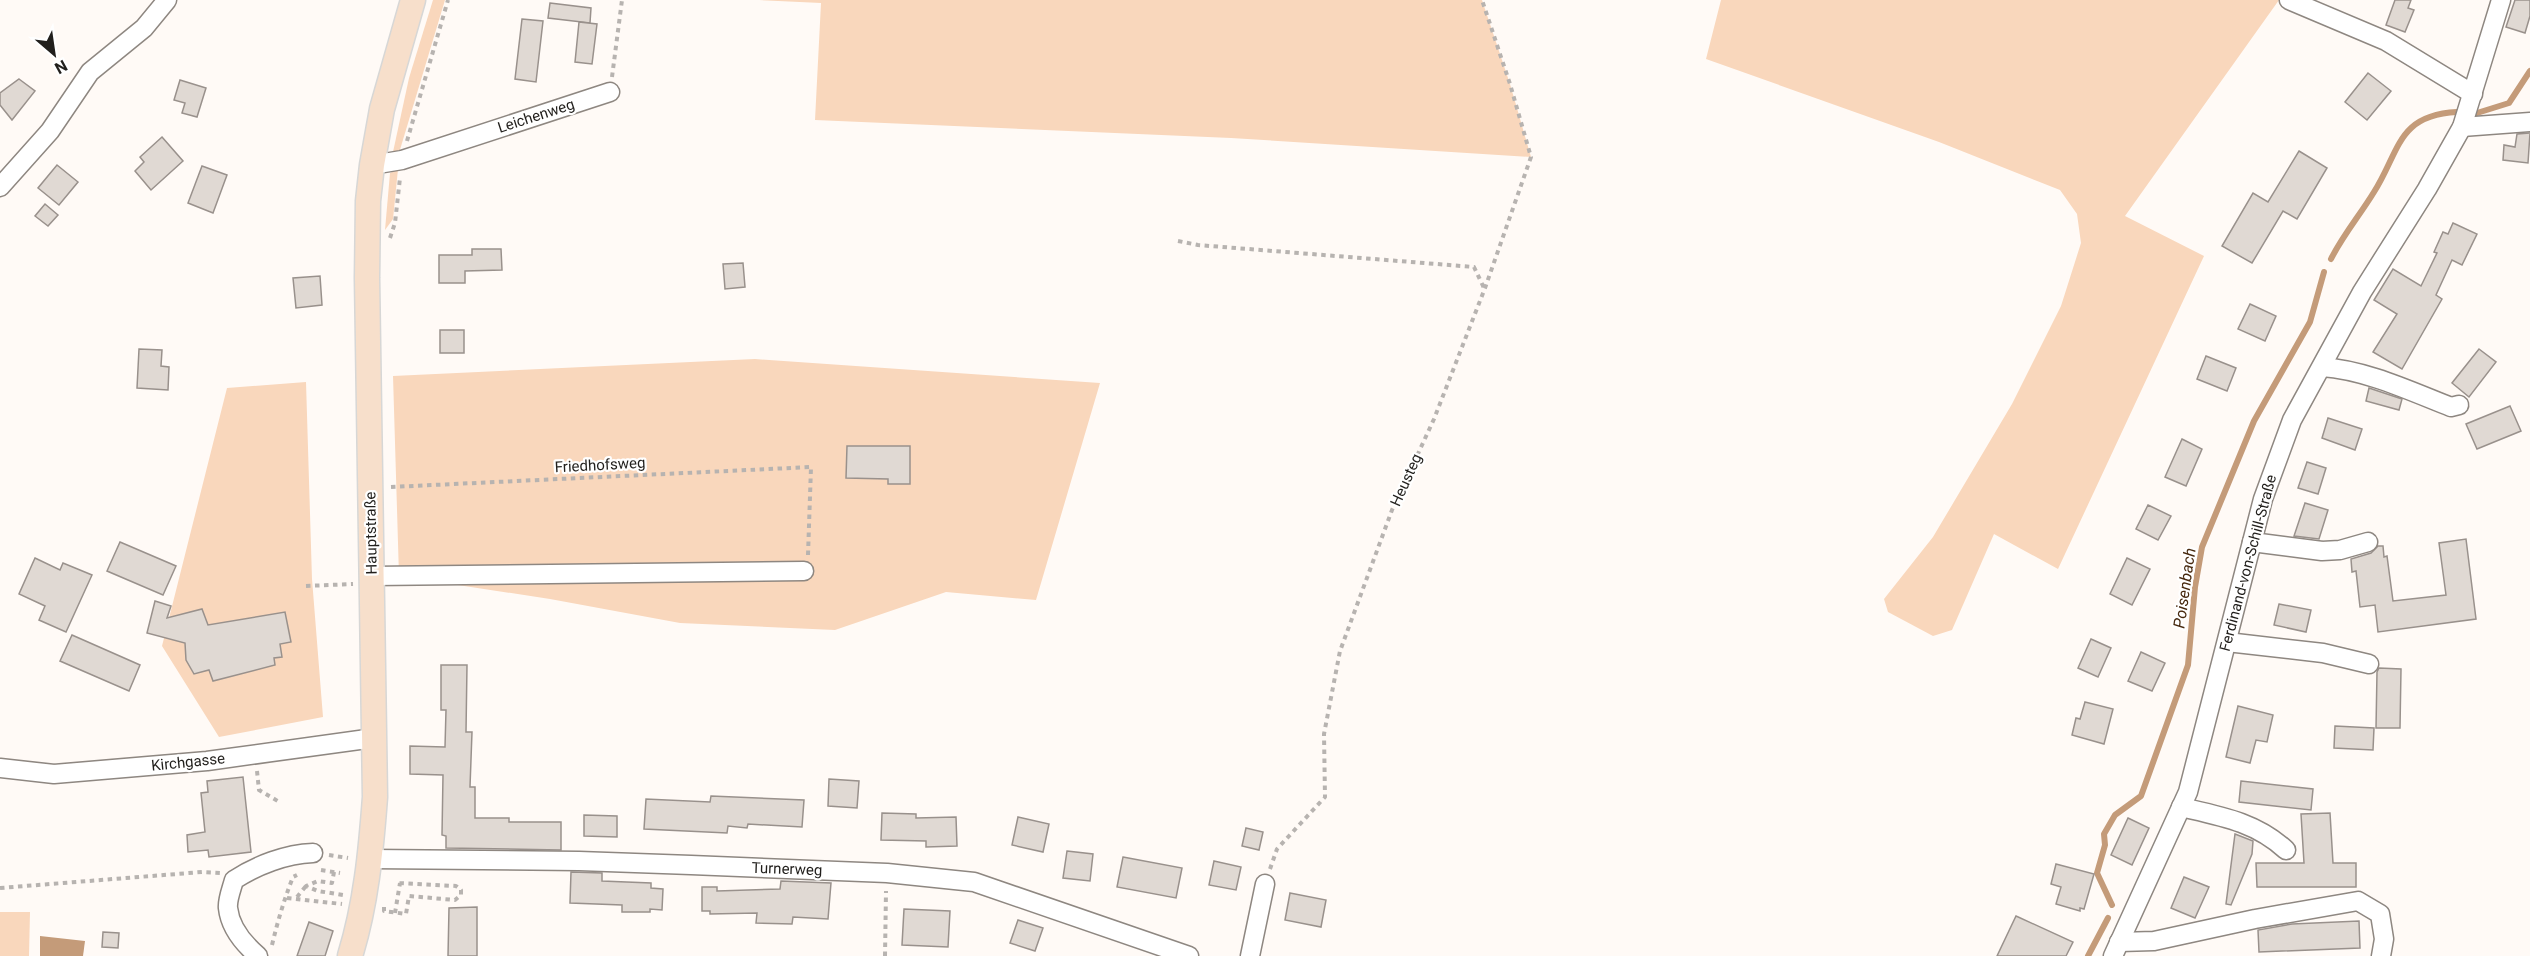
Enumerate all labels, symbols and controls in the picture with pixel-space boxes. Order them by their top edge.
north arrow [24,24,84,84]
text: N [51,56,71,78]
street label: Leichenweg [495,95,577,137]
street label: Heusteg [1386,451,1426,509]
street label: Friedhofsweg [554,454,646,476]
street label: Ferdinand-von-Schill-Straße [2216,473,2280,653]
street label: Hauptstraße [361,491,381,575]
water label: Poisenbach [2169,547,2200,629]
street label: Kirchgasse [150,749,226,775]
street label: Turnerweg [751,859,823,879]

